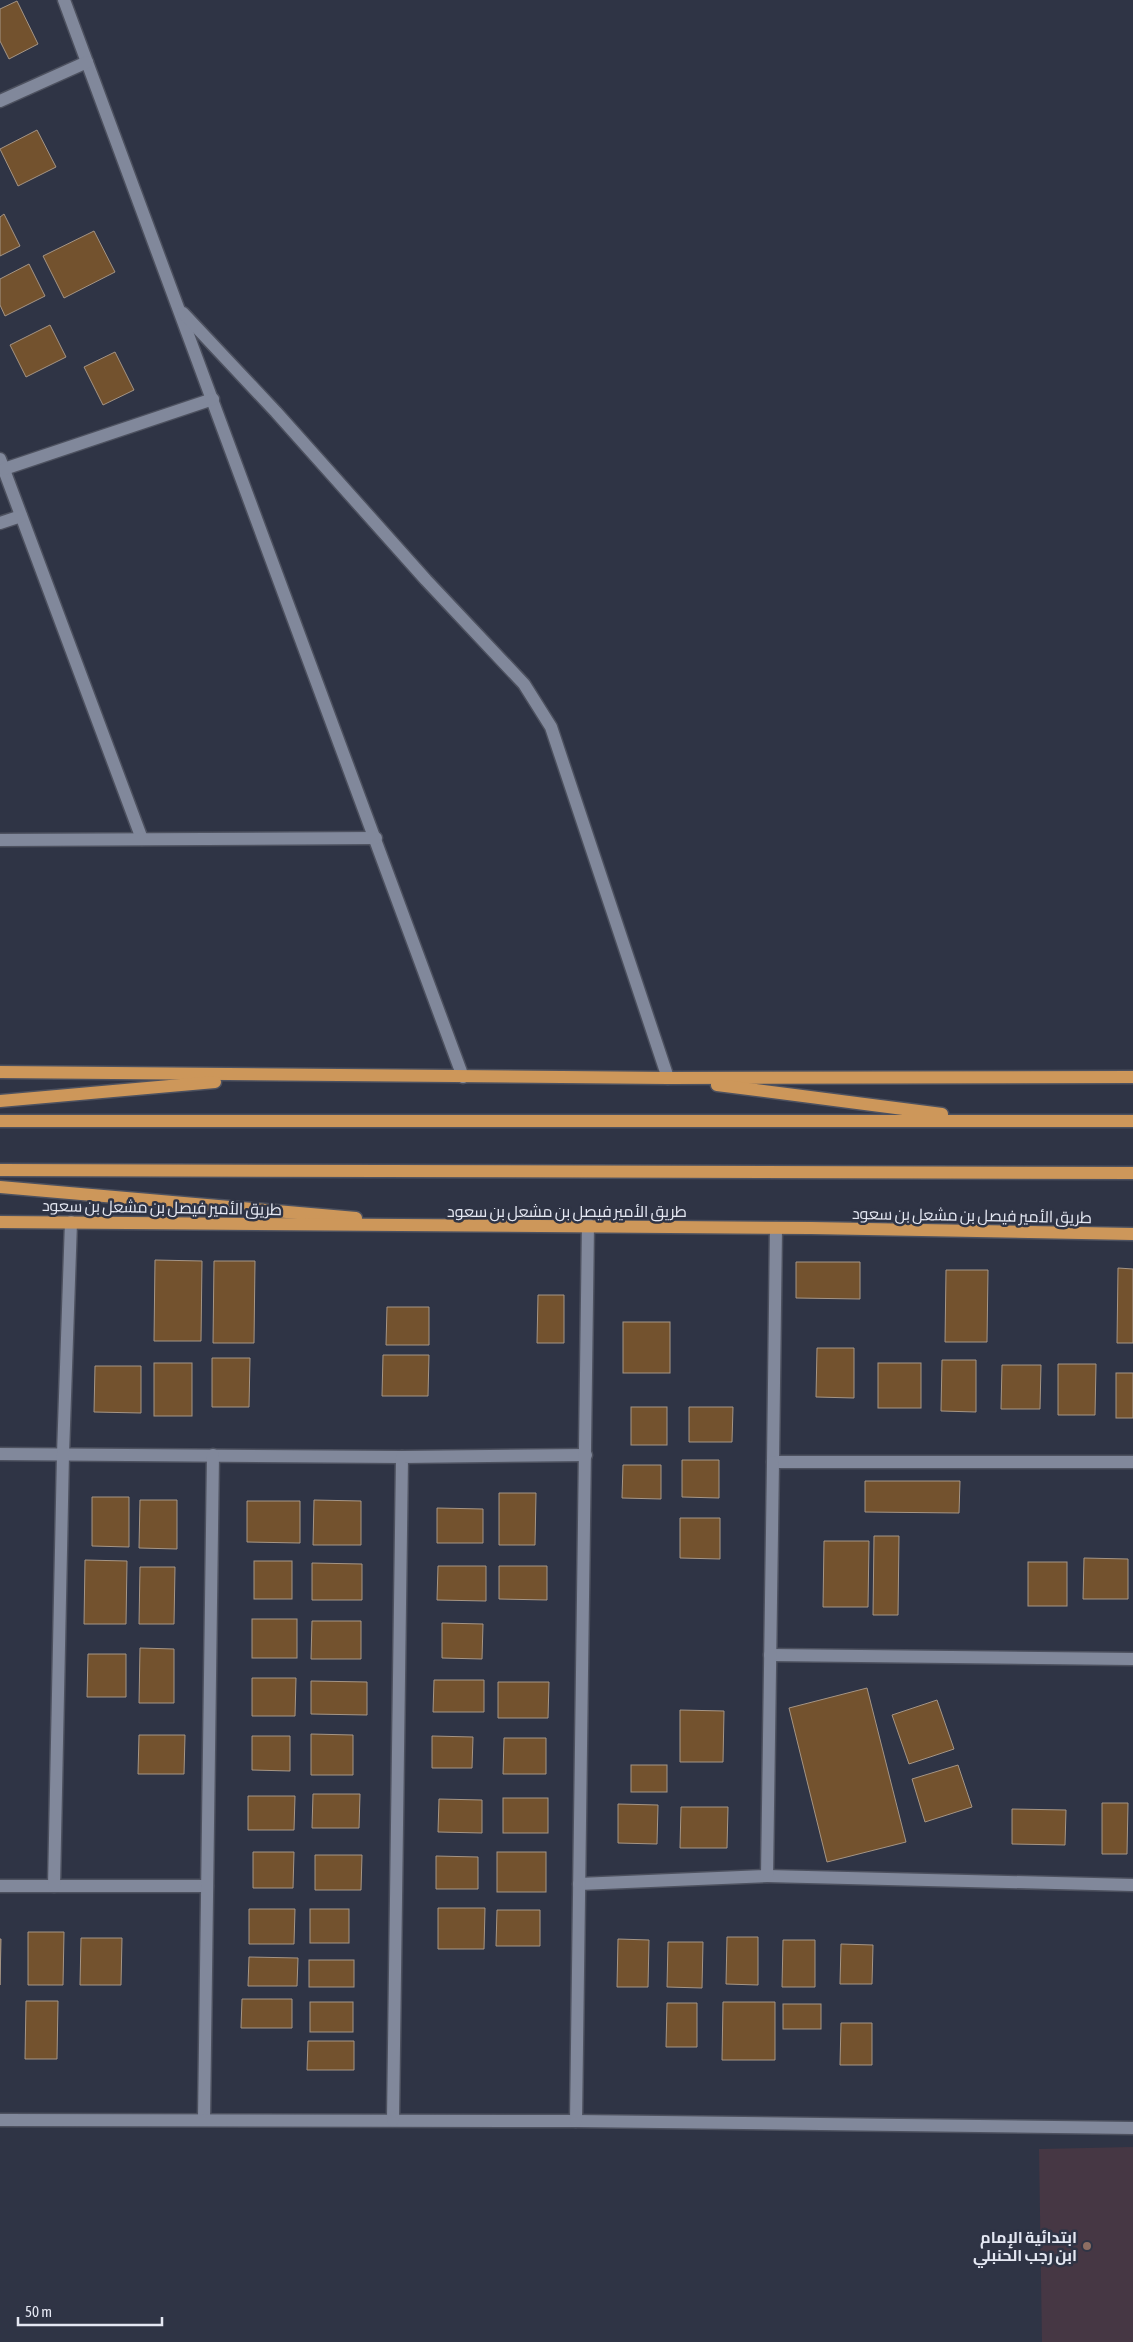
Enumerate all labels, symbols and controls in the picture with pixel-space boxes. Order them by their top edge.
street label: طريق الأمير فيصل بن مشعل بن سعود [42,1196,282,1220]
street label: طريق الأمير فيصل بن مشعل بن سعود [447,1202,687,1222]
street label: طريق الأمير فيصل بن مشعل بن سعود [852,1204,1092,1228]
place label: ابتدائية الإمام ابن رجب الحنبلي [973,2228,1077,2268]
marker: ابتدائية الإمام ابن رجب الحنبلي [1081,2240,1093,2252]
scale bar [18,2294,161,2326]
text: 50 m [25,2303,52,2320]

